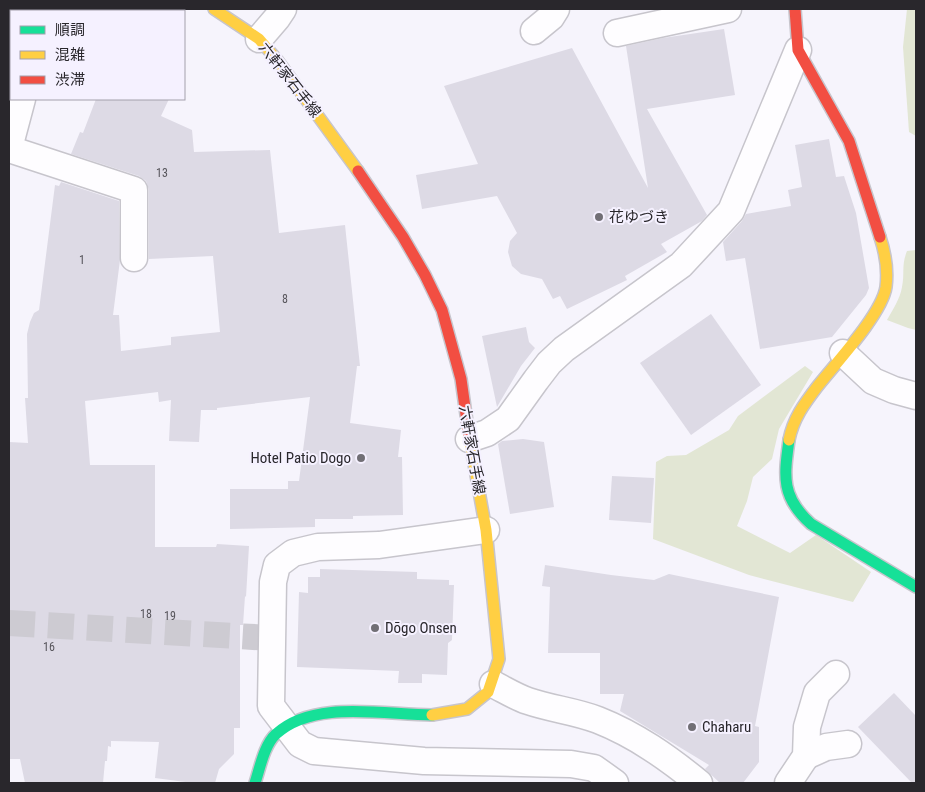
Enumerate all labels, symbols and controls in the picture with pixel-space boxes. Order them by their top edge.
legend [10,10,185,100]
text: 順調 [55,21,85,39]
street label: 六軒家石手線 [255,39,325,121]
text: 混雑 [55,46,85,64]
text: 渋滞 [55,71,85,89]
house number: 13 [156,166,168,180]
place label: 花ゆづき [609,208,669,226]
marker: 花ゆづき [593,211,605,223]
house number: 1 [79,253,85,267]
house number: 8 [282,292,288,306]
street label: 六軒家石手線 [455,404,489,496]
place label: Hotel Patio Dogo [251,449,351,467]
marker: Hotel Patio Dogo [355,452,367,464]
house number: 18 [140,607,152,621]
house number: 19 [164,609,176,623]
place label: Dōgo Onsen [385,619,457,637]
marker: Dōgo Onsen [369,622,381,634]
house number: 16 [43,640,55,654]
place label: Chaharu [702,718,751,736]
marker: Chaharu [686,721,698,733]

